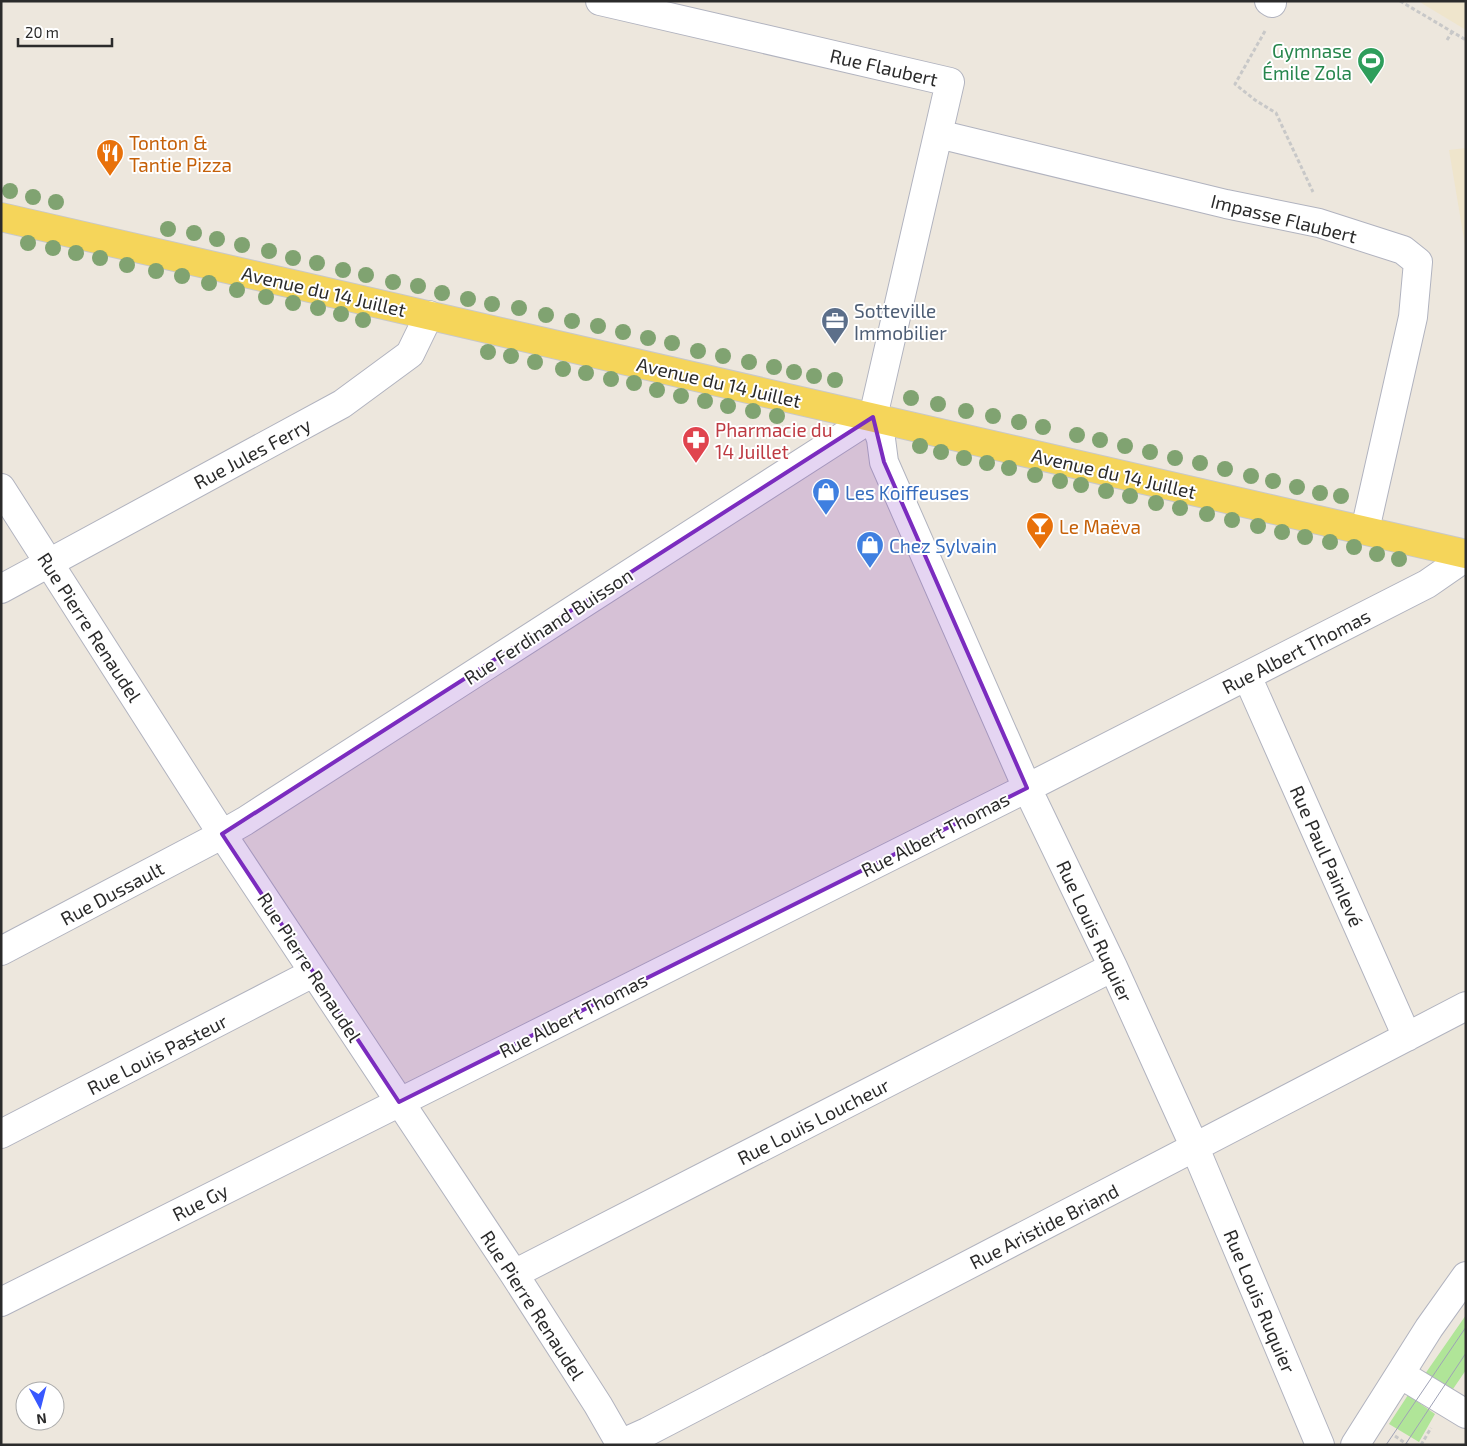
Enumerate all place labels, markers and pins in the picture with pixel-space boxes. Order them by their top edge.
place label: Gymnase Émile Zola [1262,39,1352,84]
sports icon: Gymnase Émile Zola [1356,46,1386,85]
place label: Tonton & Tantie Pizza [129,131,232,176]
restaurant icon: Tonton & Tantie Pizza [95,138,125,177]
place label: Sotteville Immobilier [854,299,947,344]
office icon: Sotteville Immobilier [820,306,850,345]
place label: Pharmacie du 14 Juillet [715,418,833,463]
pharmacy icon: Pharmacie du 14 Juillet [681,425,711,464]
shop icon: Les Koiffeuses [811,477,841,516]
place label: Les Koiffeuses [845,481,969,504]
bar icon: Le Maëva [1025,511,1055,550]
place label: Le Maëva [1059,515,1141,538]
shop icon: Chez Sylvain [855,530,885,569]
place label: Chez Sylvain [889,534,997,557]

